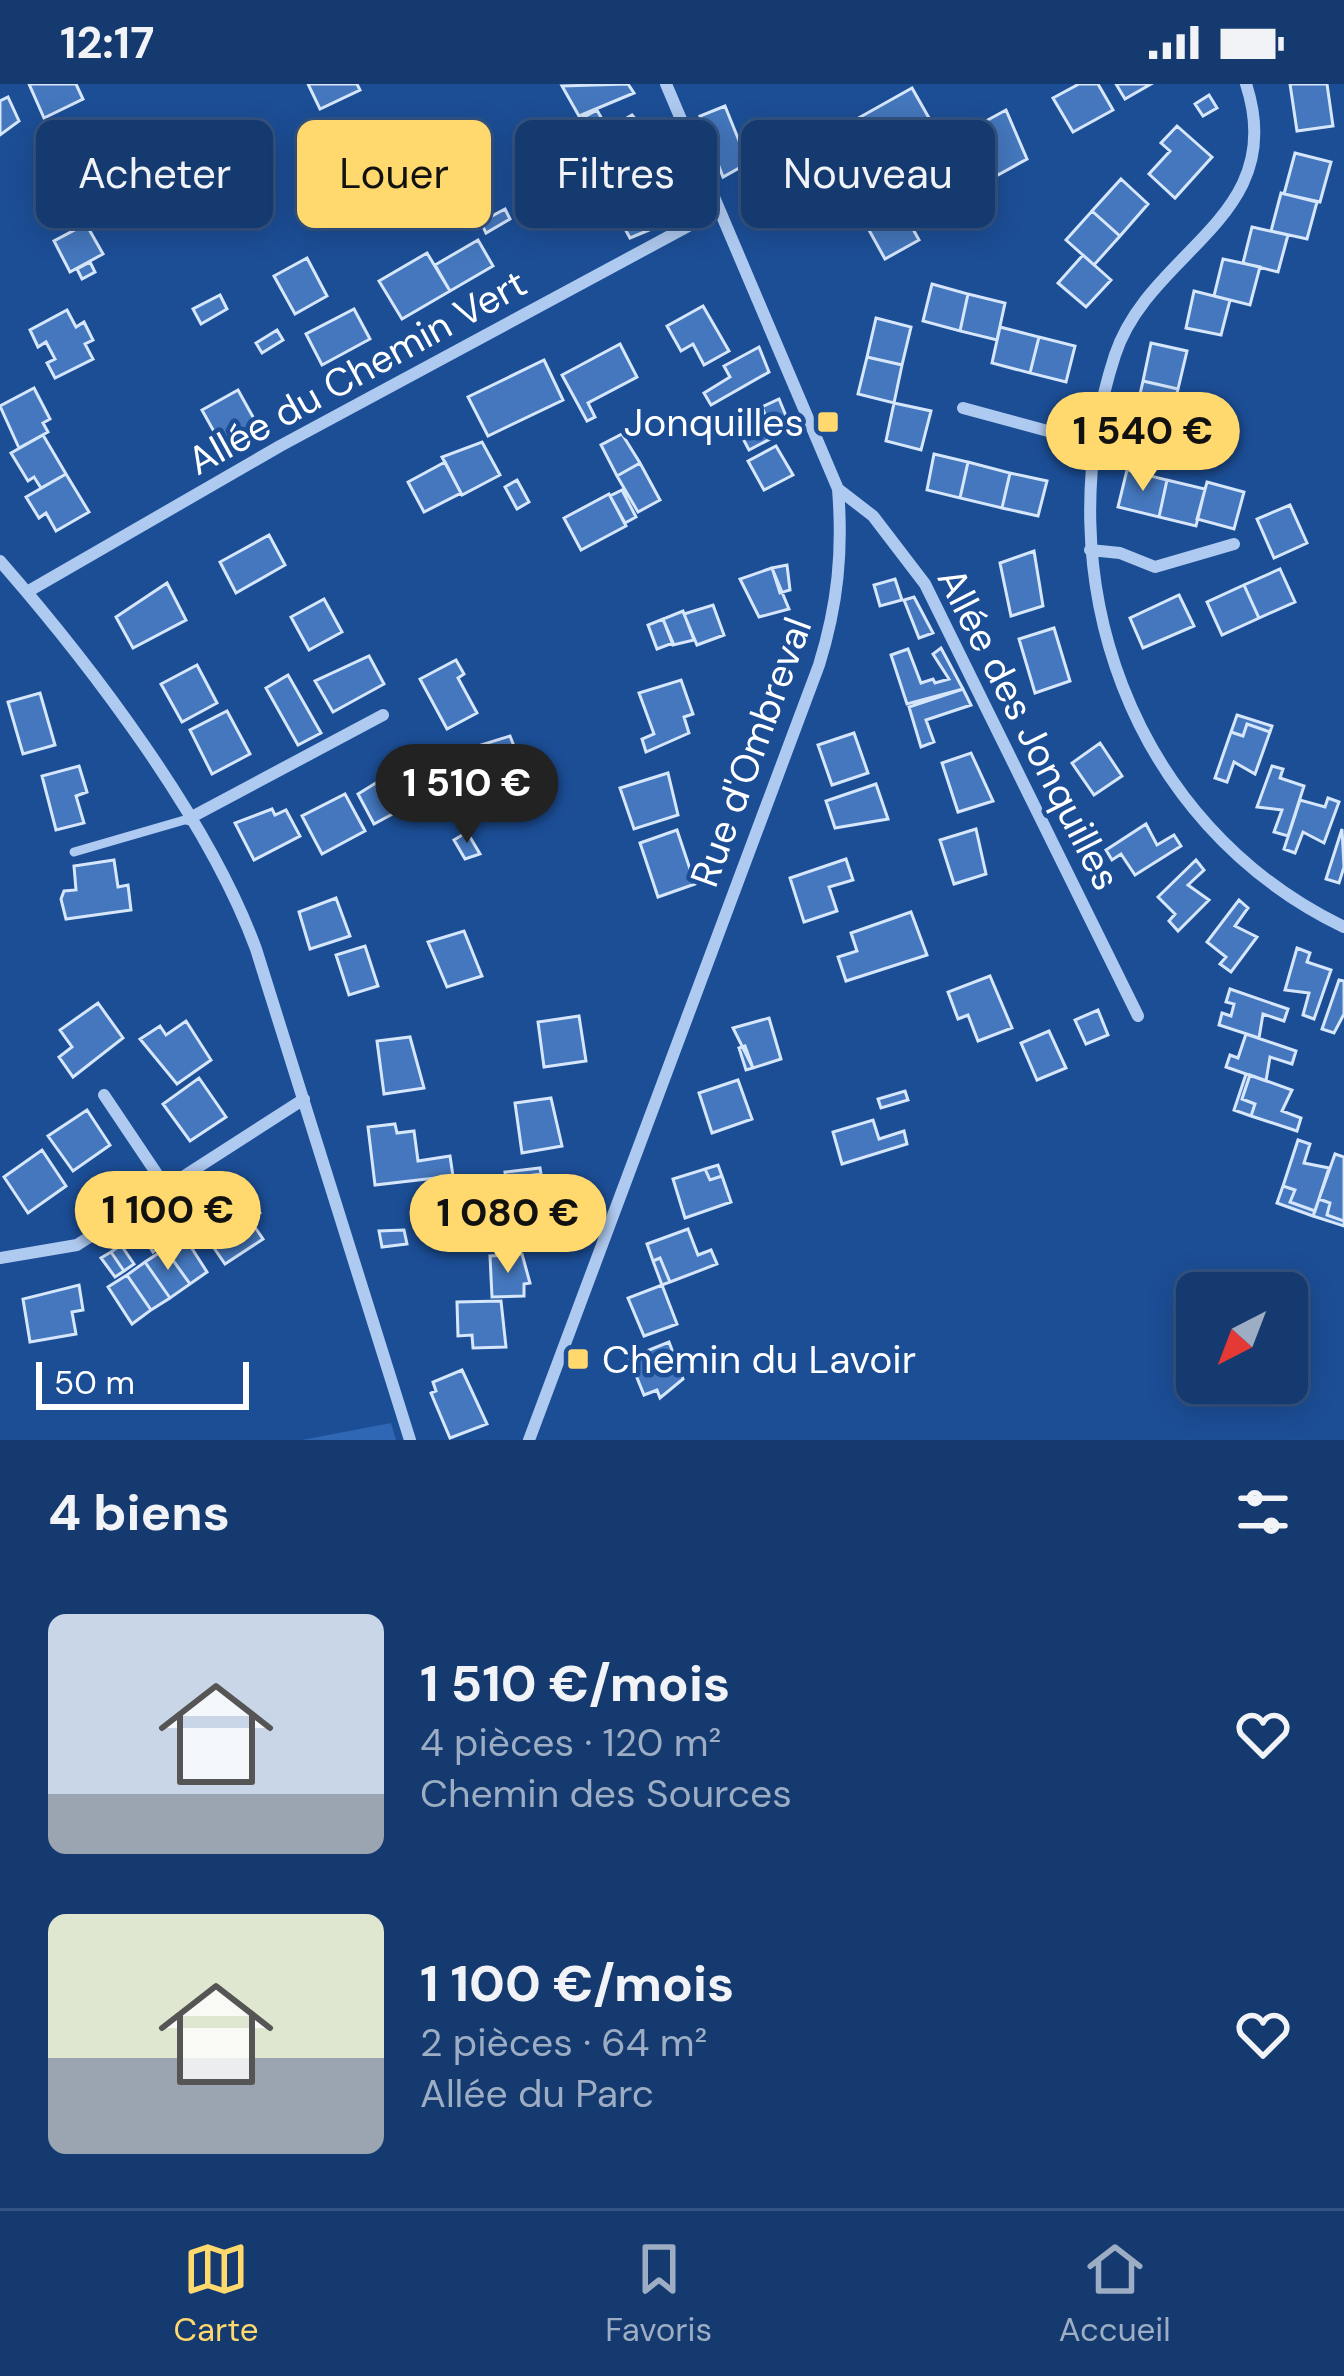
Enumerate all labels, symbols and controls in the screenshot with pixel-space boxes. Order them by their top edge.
text: 12:17 [60,13,154,72]
chip: Acheter [36,120,273,228]
chip: Louer [297,120,491,228]
chip: Filtres [515,120,717,228]
chip: Nouveau [741,120,995,228]
street label: Allée du Chemin Vert [178,258,536,486]
pin: 1 540 € [1032,392,1254,494]
place label: Jonquilles [624,397,804,448]
text: 1 540 € [1073,405,1213,456]
marker: Jonquilles [815,409,841,435]
street label: Allée des Jonquilles [926,559,1132,899]
street label: Rue d'Ombreval [679,610,823,894]
pin: 1 510 € [356,744,578,846]
text: 1 510 € [402,757,532,808]
pin: 1 100 € [57,1171,279,1273]
pin: 1 080 € [397,1174,619,1276]
text: 1 100 € [102,1184,234,1235]
text: 1 080 € [437,1187,579,1238]
north arrow [1176,1272,1308,1404]
map controls [1176,1272,1308,1404]
place label: Chemin du Lavoir [602,1334,916,1385]
marker: Chemin du Lavoir [565,1346,591,1372]
scale bar [36,1356,249,1409]
text: 50 m [54,1361,135,1404]
text: 4 biens [48,1479,230,1546]
icon: filters [1230,1479,1296,1545]
text: 1 510 €/mois [420,1650,730,1717]
icon: home [144,1662,288,1806]
icon: heart [1230,1701,1296,1767]
text: 4 pièces · 120 m² [420,1717,721,1768]
text: Chemin des Sources [420,1768,792,1819]
text: 1 100 €/mois [420,1950,734,2017]
icon: home [144,1962,288,2106]
icon: heart [1230,2001,1296,2067]
text: 2 pièces · 64 m² [420,2017,707,2068]
text: Allée du Parc [420,2068,654,2119]
tab: Carte [173,2236,258,2351]
tab: Favoris [605,2236,712,2351]
tab: Accueil [1059,2236,1171,2351]

